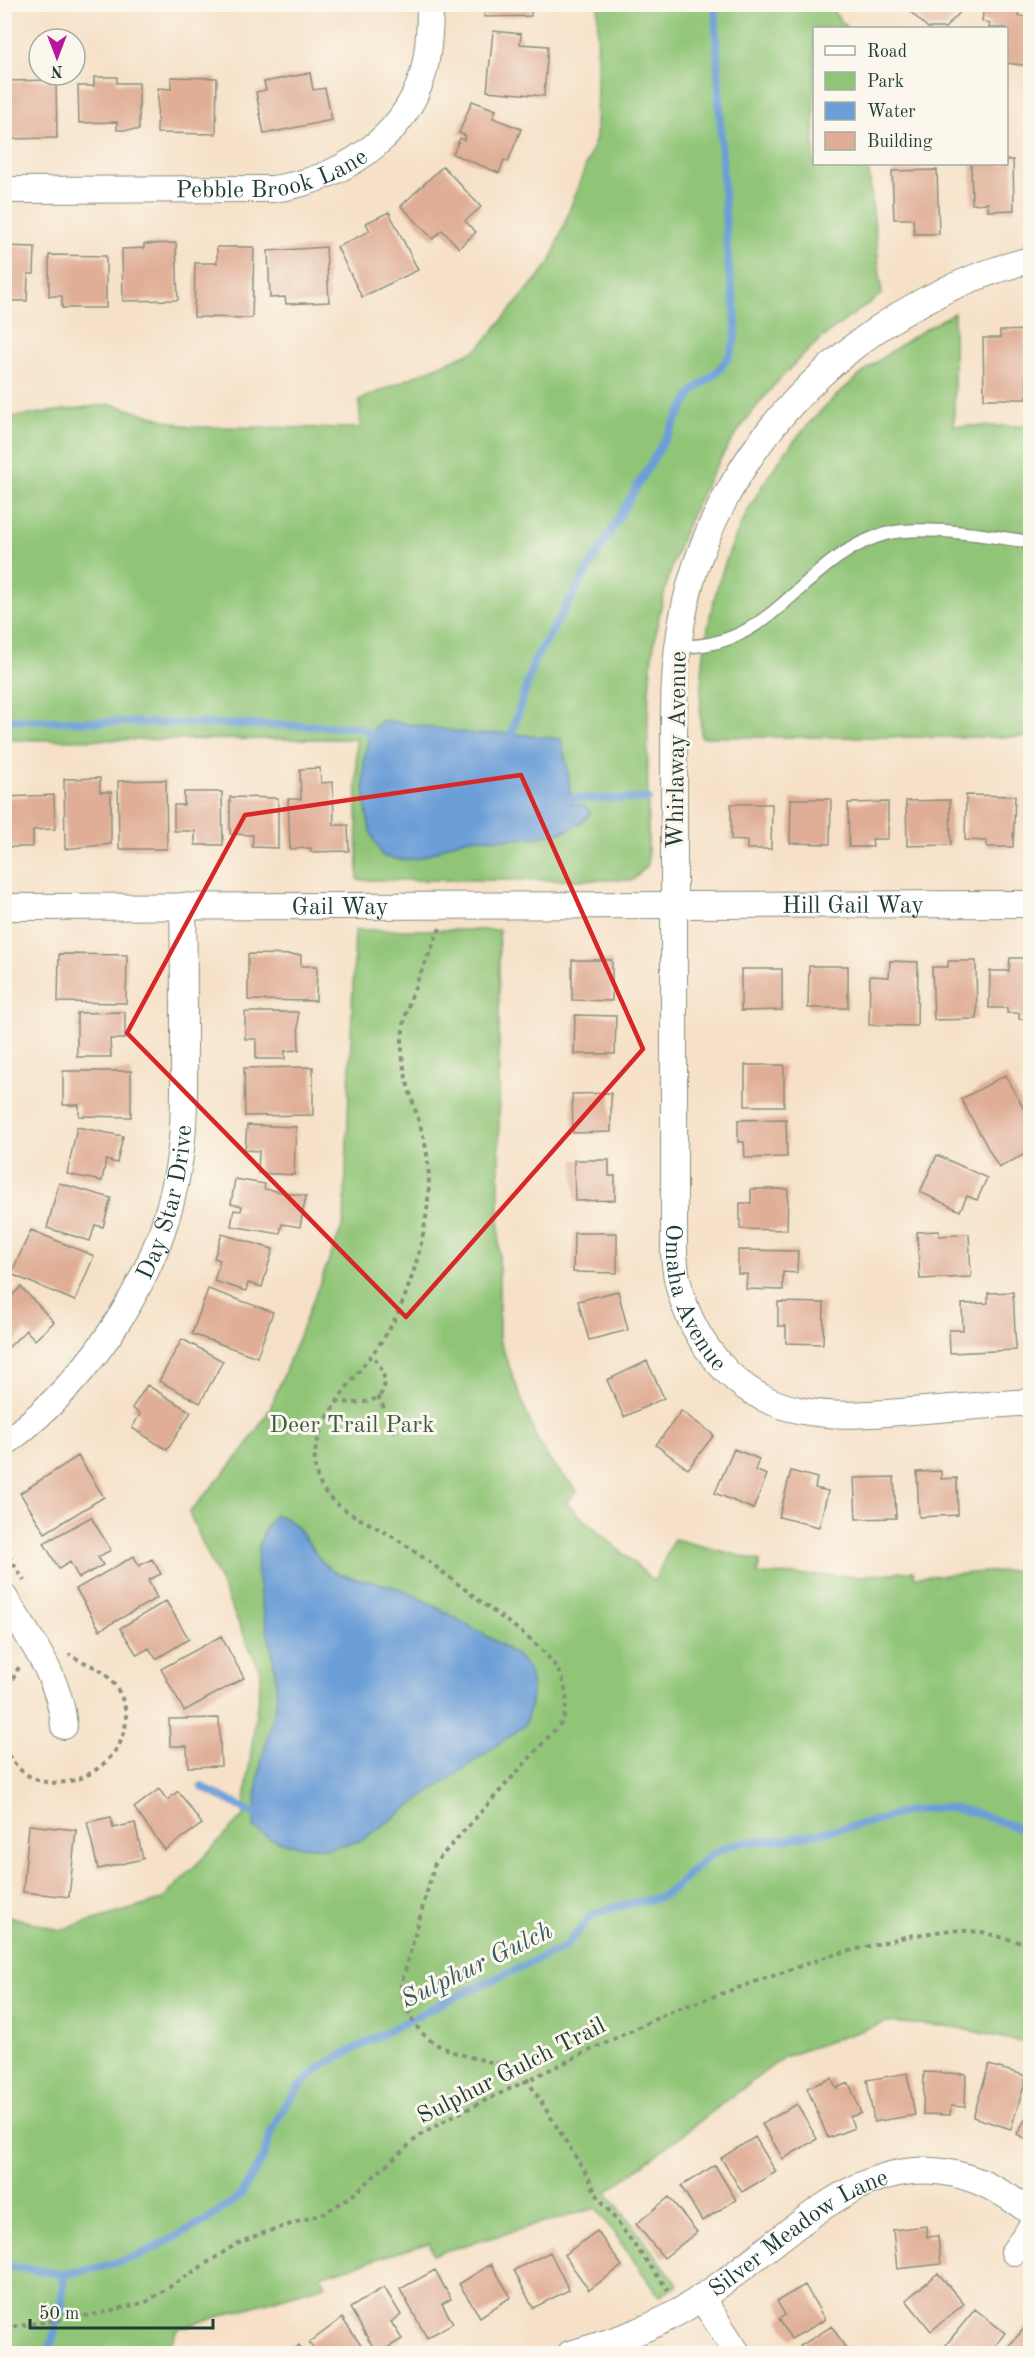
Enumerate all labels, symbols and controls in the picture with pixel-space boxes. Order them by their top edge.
north arrow [27,27,87,87]
legend [813,27,1008,165]
text: Road [867,43,907,61]
text: N [50,62,63,78]
text: Park [867,73,904,91]
text: Water [867,103,916,121]
text: Building [867,133,933,151]
street label: Pebble Brook Lane [176,145,372,203]
street label: Whirlaway Avenue [664,651,692,849]
street label: Hill Gail Way [782,894,924,919]
street label: Gail Way [292,896,389,920]
street label: Day Star Drive [133,1124,197,1284]
street label: Omaha Avenue [660,1224,730,1377]
park label: Deer Trail Park [269,1414,435,1438]
water label: Sulphur Gulch [397,1918,557,2014]
street label: Sulphur Gulch Trail [414,2014,610,2130]
street label: Silver Meadow Lane [705,2166,891,2303]
scale bar [30,2292,213,2330]
text: 50 m [39,2305,79,2323]

